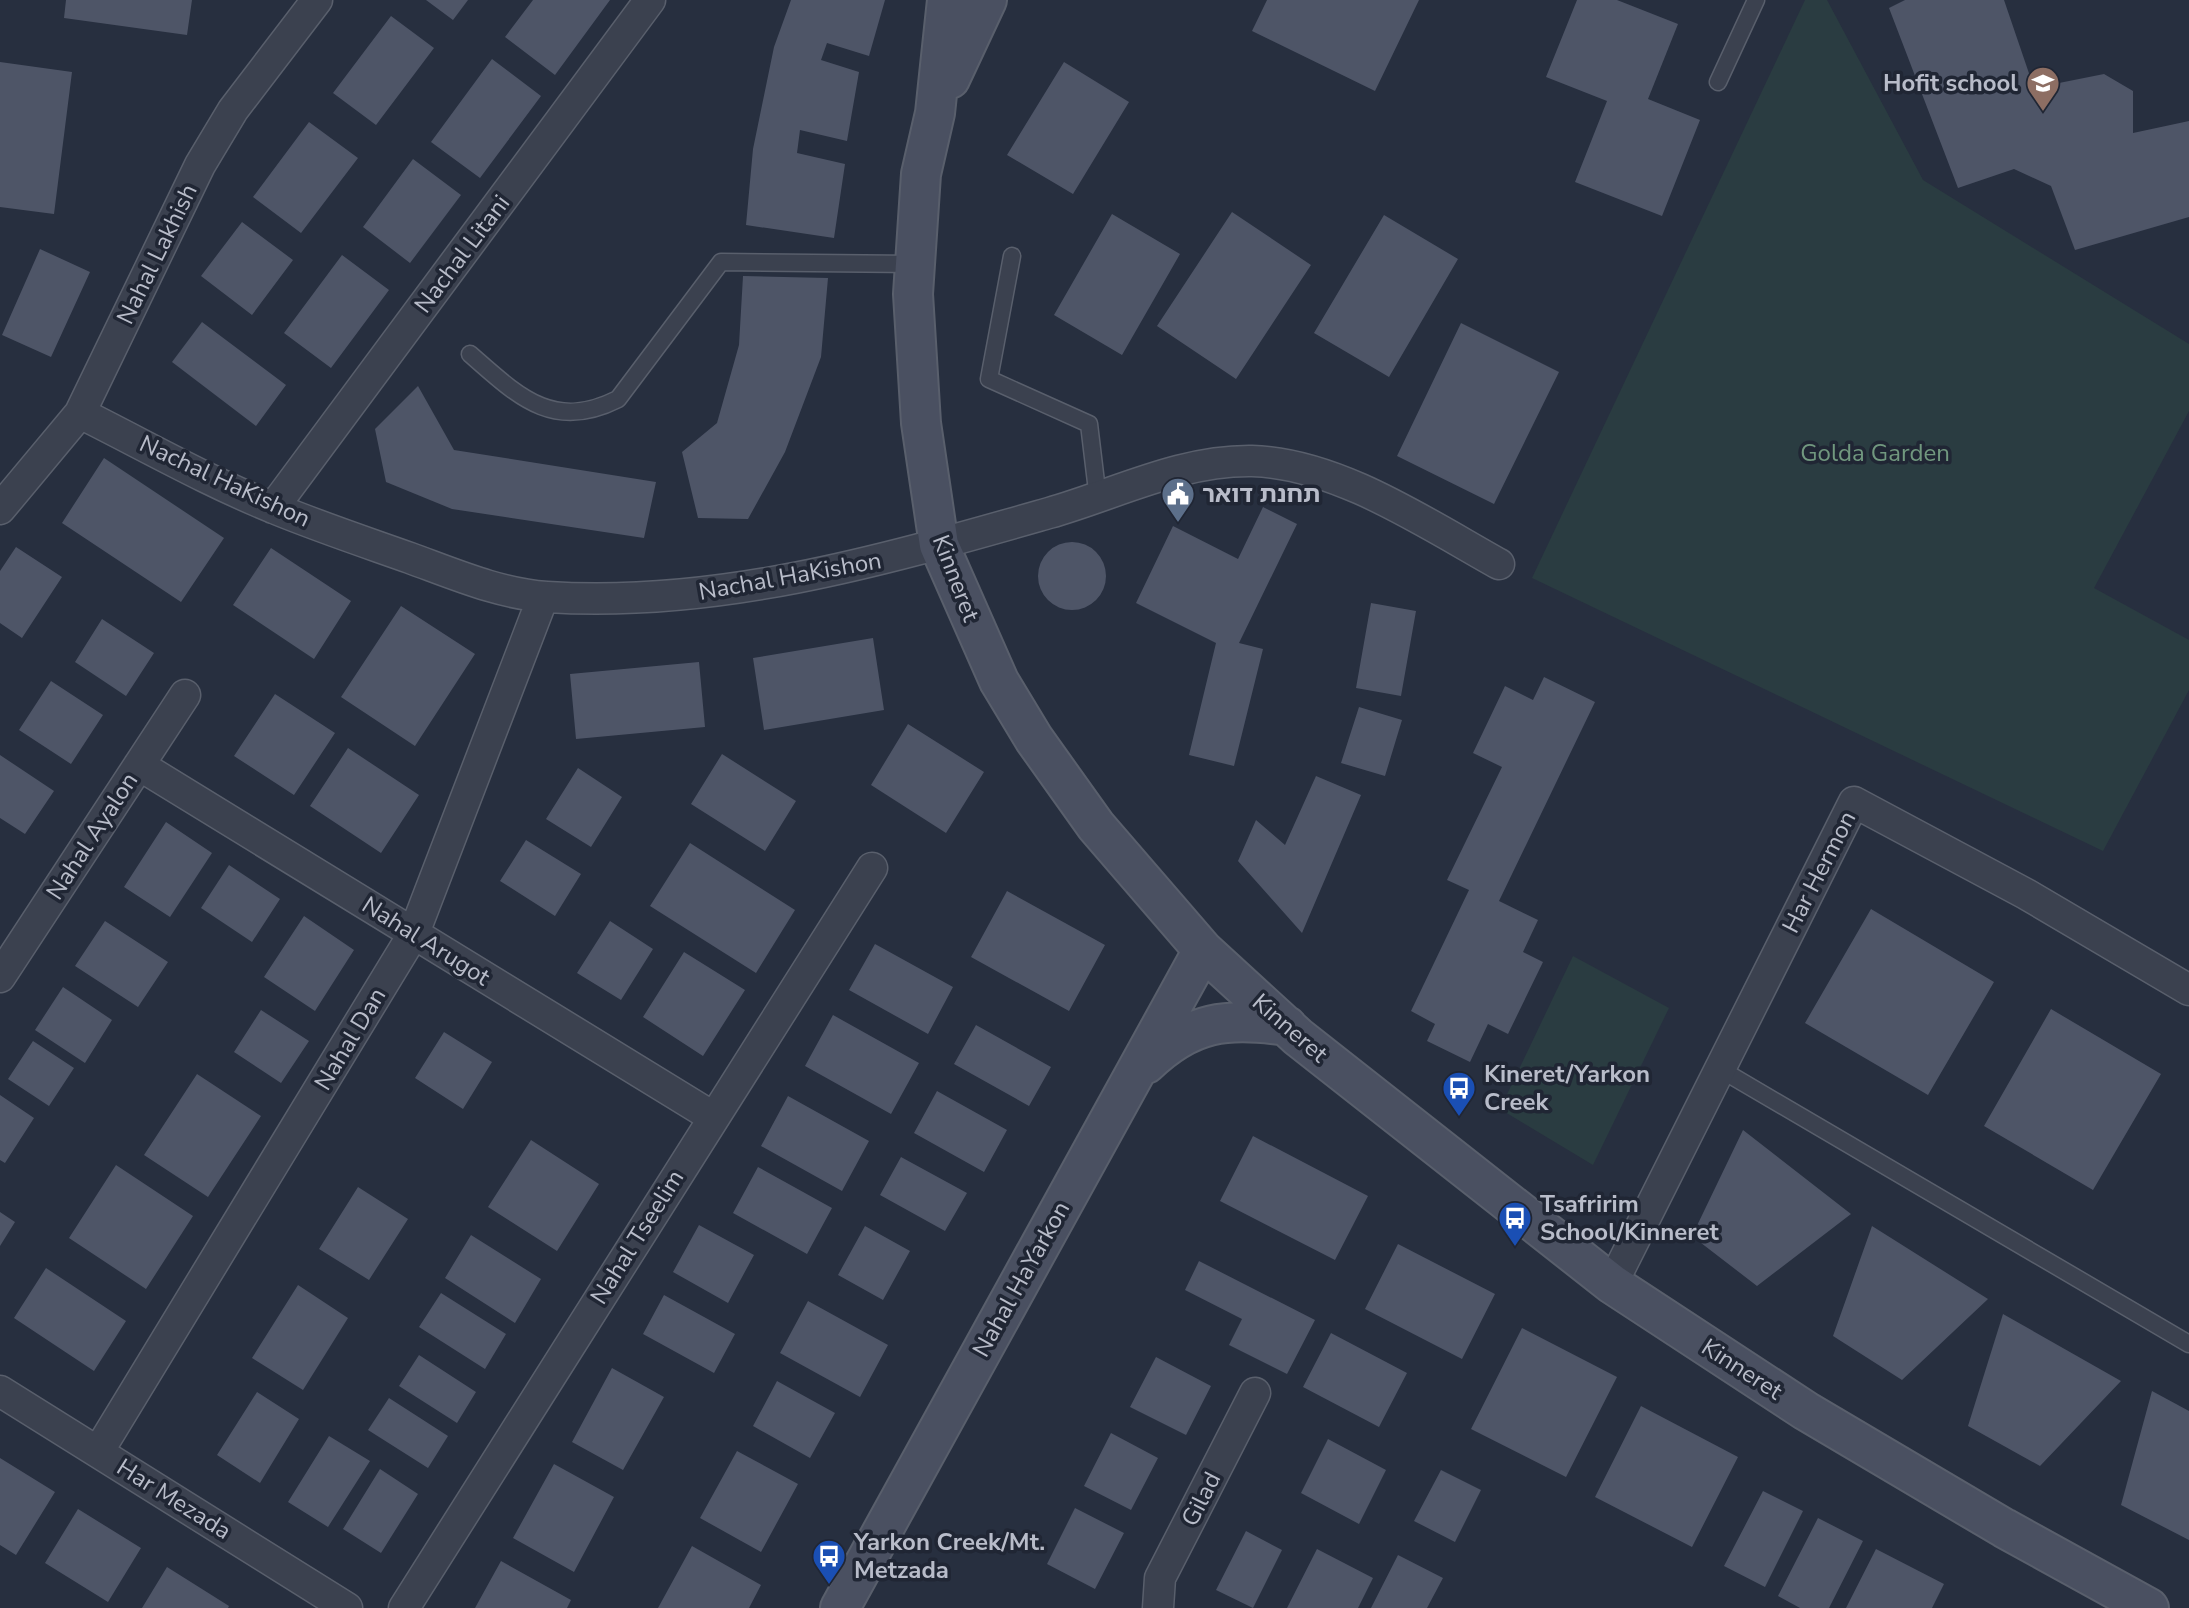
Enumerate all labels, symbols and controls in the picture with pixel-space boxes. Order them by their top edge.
school or university icon: Hofit school [2024,64,2062,113]
place label: Hofit school [1883,67,2018,99]
street label: Nahal Lakhish [109,179,205,329]
street label: Nachal Litani [407,188,517,320]
street label: Nachal HaKishon [134,427,316,535]
park label: Golda Garden [1800,437,1950,469]
public building icon: תחנת דואר [1159,475,1197,524]
place label: תחנת דואר [1202,478,1320,510]
street label: Kinneret [925,530,987,626]
street label: Nachal HaKishon [696,544,884,608]
street label: Nahal Ayalon [39,766,145,906]
street label: Har Hermon [1775,806,1863,938]
street label: Nahal Arugot [356,889,497,993]
street label: Nahal Dan [307,982,393,1096]
street label: Kinneret [1245,986,1335,1070]
place label: Kineret/Yarkon Creek [1484,1058,1650,1118]
bus stop icon: Kineret/Yarkon Creek [1440,1069,1478,1118]
street label: Nahal Tseelim [583,1164,691,1310]
place label: Tsafririm School/Kinneret [1540,1188,1719,1248]
street label: Nahal HaYarkon [965,1195,1077,1363]
bus stop icon: Tsafririm School/Kinneret [1496,1199,1534,1248]
street label: Kinneret [1695,1331,1789,1407]
street label: Har Mezada [111,1451,237,1547]
street label: Gilad [1174,1466,1228,1532]
place label: Yarkon Creek/Mt. Metzada [853,1526,1045,1586]
bus stop icon: Yarkon Creek/Mt. Metzada [810,1537,848,1586]

